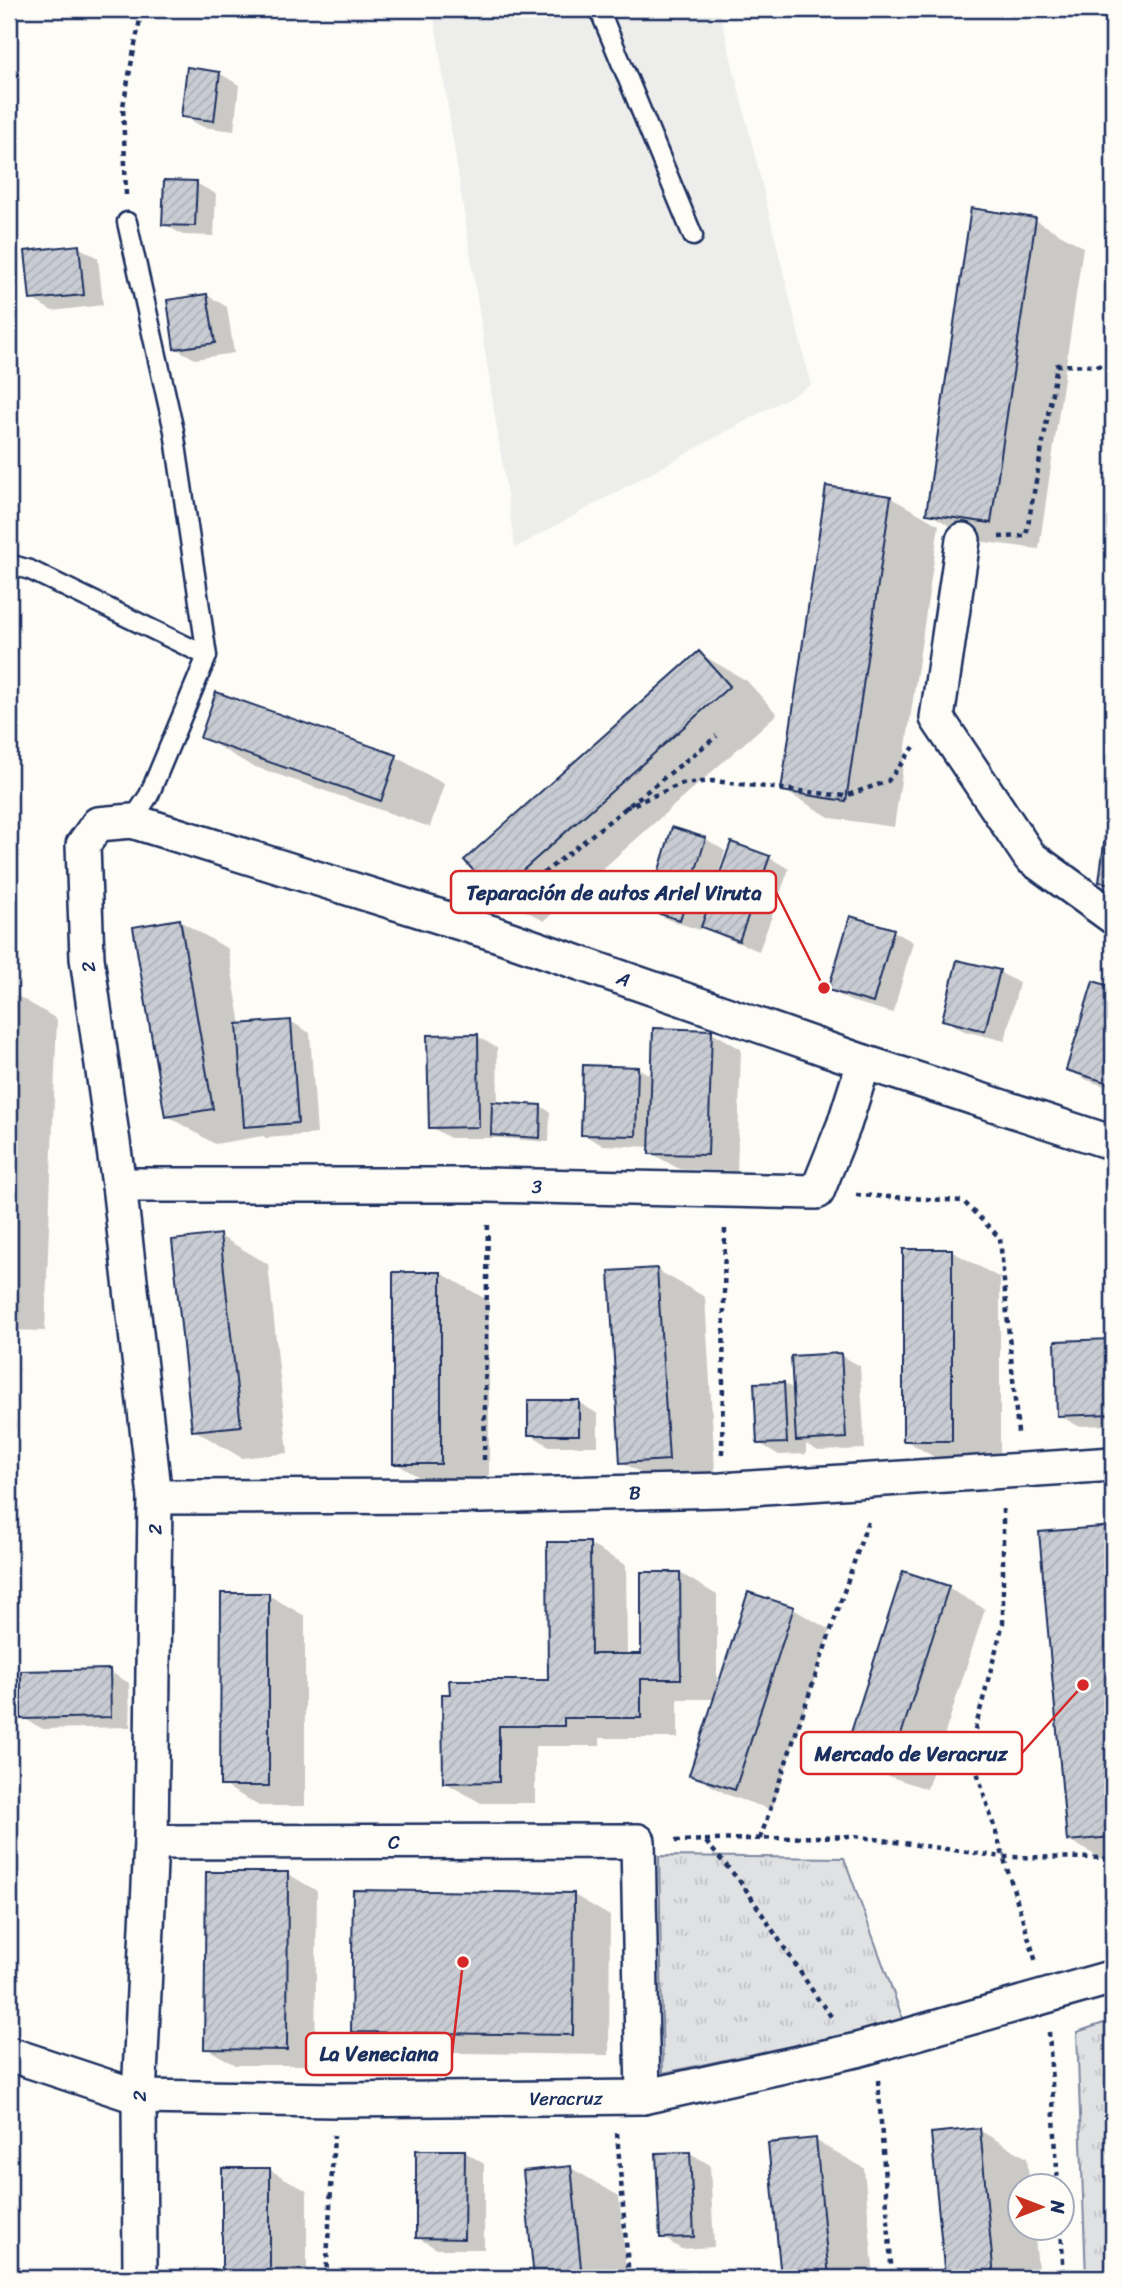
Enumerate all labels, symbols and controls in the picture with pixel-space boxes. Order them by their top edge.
callout: Teparación de autos Ariel Viruta [451,871,776,913]
text: Teparación de autos Ariel Viruta [466,874,762,912]
street label: 2 [71,959,106,974]
street label: A [611,961,635,997]
street label: 3 [531,1170,543,1203]
street label: B [629,1476,641,1509]
street label: 2 [139,1524,172,1535]
callout: Mercado de Veracruz [801,1732,1022,1774]
text: Mercado de Veracruz [814,1735,1008,1773]
street label: C [388,1825,400,1859]
callout: La Veneciana [306,2033,452,2075]
text: La Veneciana [319,2035,439,2073]
street label: Veracruz [529,2081,604,2115]
street label: 2 [123,2090,156,2102]
north arrow [1006,2172,1076,2242]
text: N [1041,2199,1074,2214]

